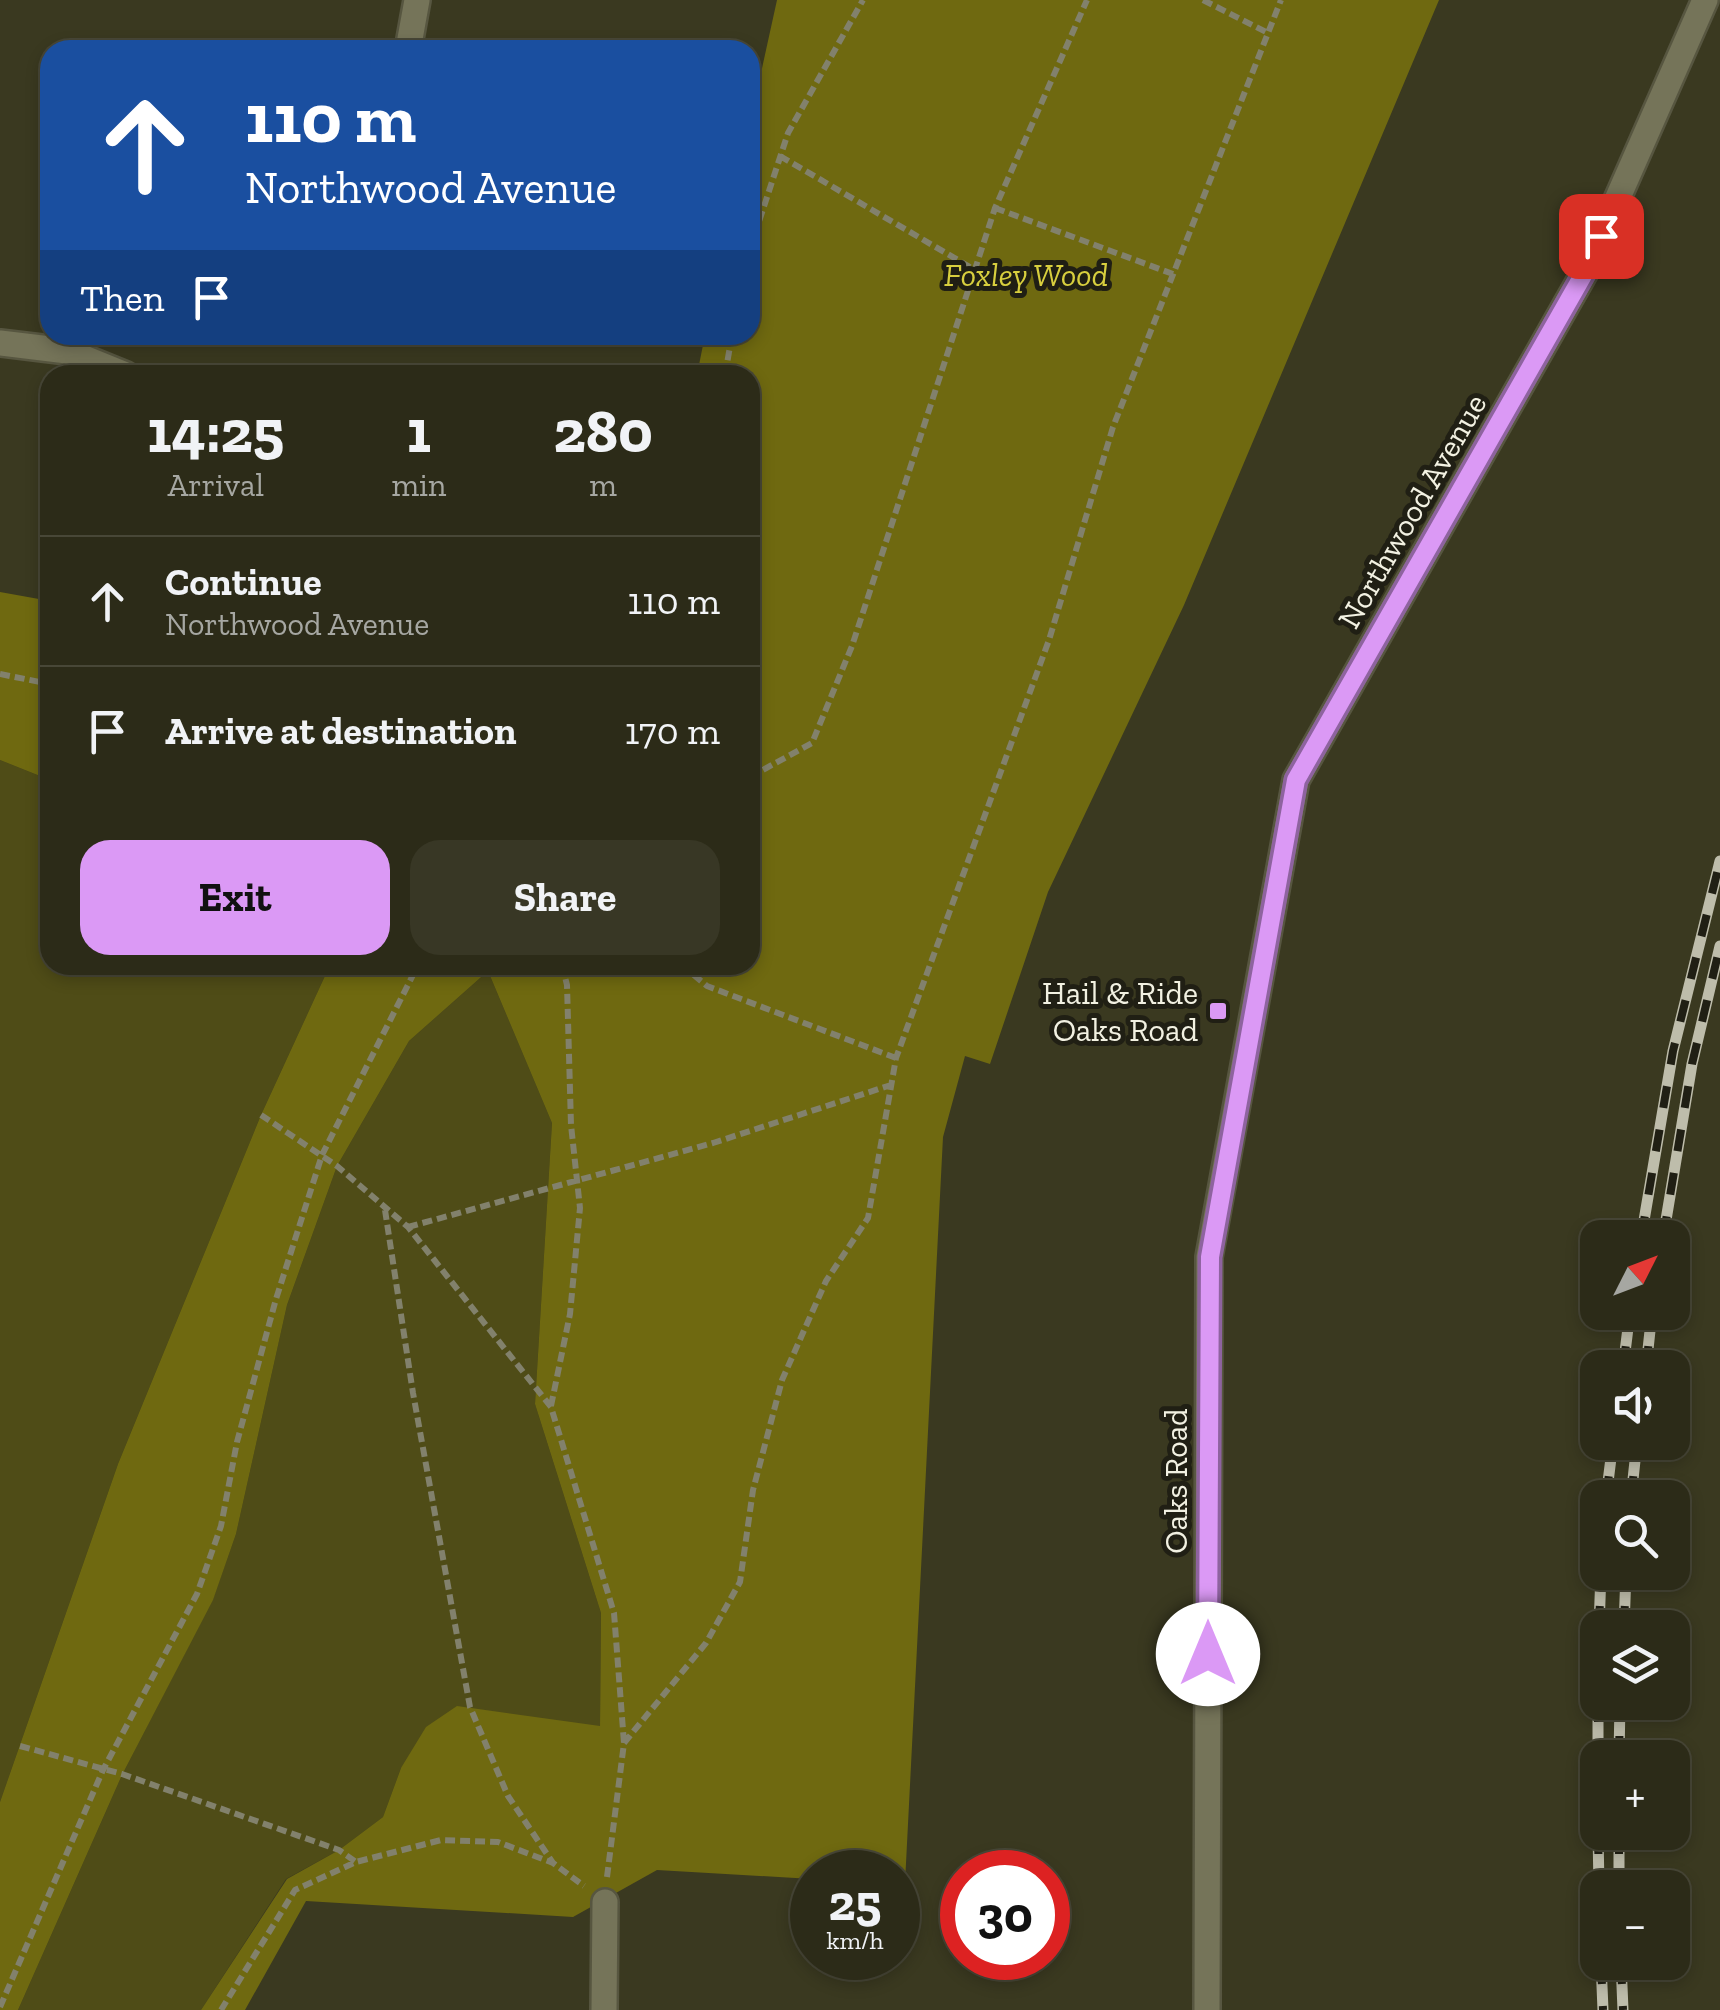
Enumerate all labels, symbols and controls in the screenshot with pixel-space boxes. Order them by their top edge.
text: 110 m [245,76,416,160]
icon: ahead [80,80,210,210]
text: Northwood Avenue [245,161,617,215]
pin [1559,194,1644,279]
icon: arrive [1574,209,1629,264]
park label: Foxley Wood [944,256,1108,294]
icon: arrive [184,270,239,325]
text: Then [80,275,164,321]
street label: Northwood Avenue [1329,387,1495,635]
text: 14:25 [147,395,284,467]
text: 1 [407,395,431,467]
text: 280 [554,395,653,467]
text: Arrival [167,466,264,504]
text: min [391,466,446,504]
text: m [589,466,617,504]
text: Continue [165,559,322,605]
icon: ahead [80,574,135,629]
text: 110 m [627,578,720,624]
text: Northwood Avenue [165,605,429,643]
icon: arrive [80,704,135,759]
text: Arrive at destination [165,708,516,754]
text: 170 m [625,708,720,754]
button: Exit [80,840,390,955]
button: Share [410,840,720,955]
place label: Hail & Ride Oaks Road [1042,974,1198,1049]
marker: Hail & Ride Oaks Road [1207,1000,1229,1022]
north arrow [1580,1220,1690,1330]
map controls [1580,1220,1690,1980]
button: sound [1580,1350,1690,1460]
street label: Oaks Road [1157,1408,1195,1554]
button: search [1580,1480,1690,1590]
position arrow [1156,1602,1260,1706]
button: layers [1580,1610,1690,1720]
button: + [1580,1740,1690,1850]
speed limit sign: 30 [940,1850,1070,1980]
button: − [1580,1870,1690,1980]
text: 25 [829,1873,881,1933]
text: km/h [826,1925,884,1955]

